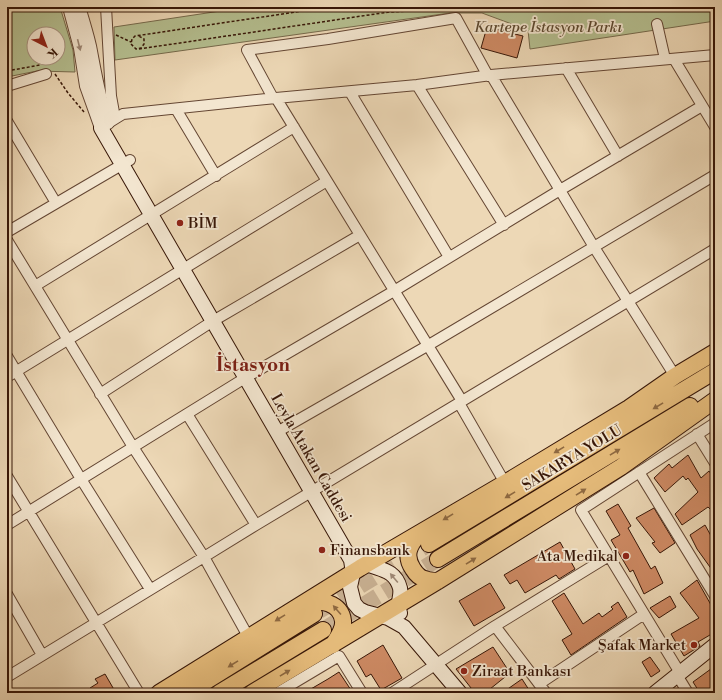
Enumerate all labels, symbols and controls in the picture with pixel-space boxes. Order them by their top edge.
park label: Kartepe İstasyon Parkı [474,17,622,37]
north arrow [26,26,66,66]
one-way arrow [76,39,82,51]
text: K [43,45,60,62]
place label: BİM [187,213,218,233]
marker: BİM [175,218,185,228]
district label: İstasyon [216,351,290,377]
street label: Leyla Atakan Caddesi [266,390,356,526]
one-way arrow [652,403,664,410]
street label: SAKARYA YOLU [518,421,626,495]
one-way arrow [553,446,565,453]
one-way arrow [610,448,620,456]
one-way arrow [575,488,587,495]
one-way arrow [505,491,515,499]
one-way arrow [442,513,454,520]
place label: Finansbank [330,541,411,560]
marker: Finansbank [317,545,327,555]
place label: Ata Medikal [536,547,619,566]
marker: Ata Medikal [621,551,631,561]
one-way arrow [465,557,477,564]
one-way arrow [389,572,398,583]
one-way arrow [333,605,341,615]
one-way arrow [274,615,286,622]
place label: Şafak Market [598,636,687,655]
marker: Şafak Market [689,640,699,650]
one-way arrow [227,661,239,668]
place label: Ziraat Bankası [472,662,571,681]
marker: Ziraat Bankası [459,666,469,676]
one-way arrow [280,669,290,677]

